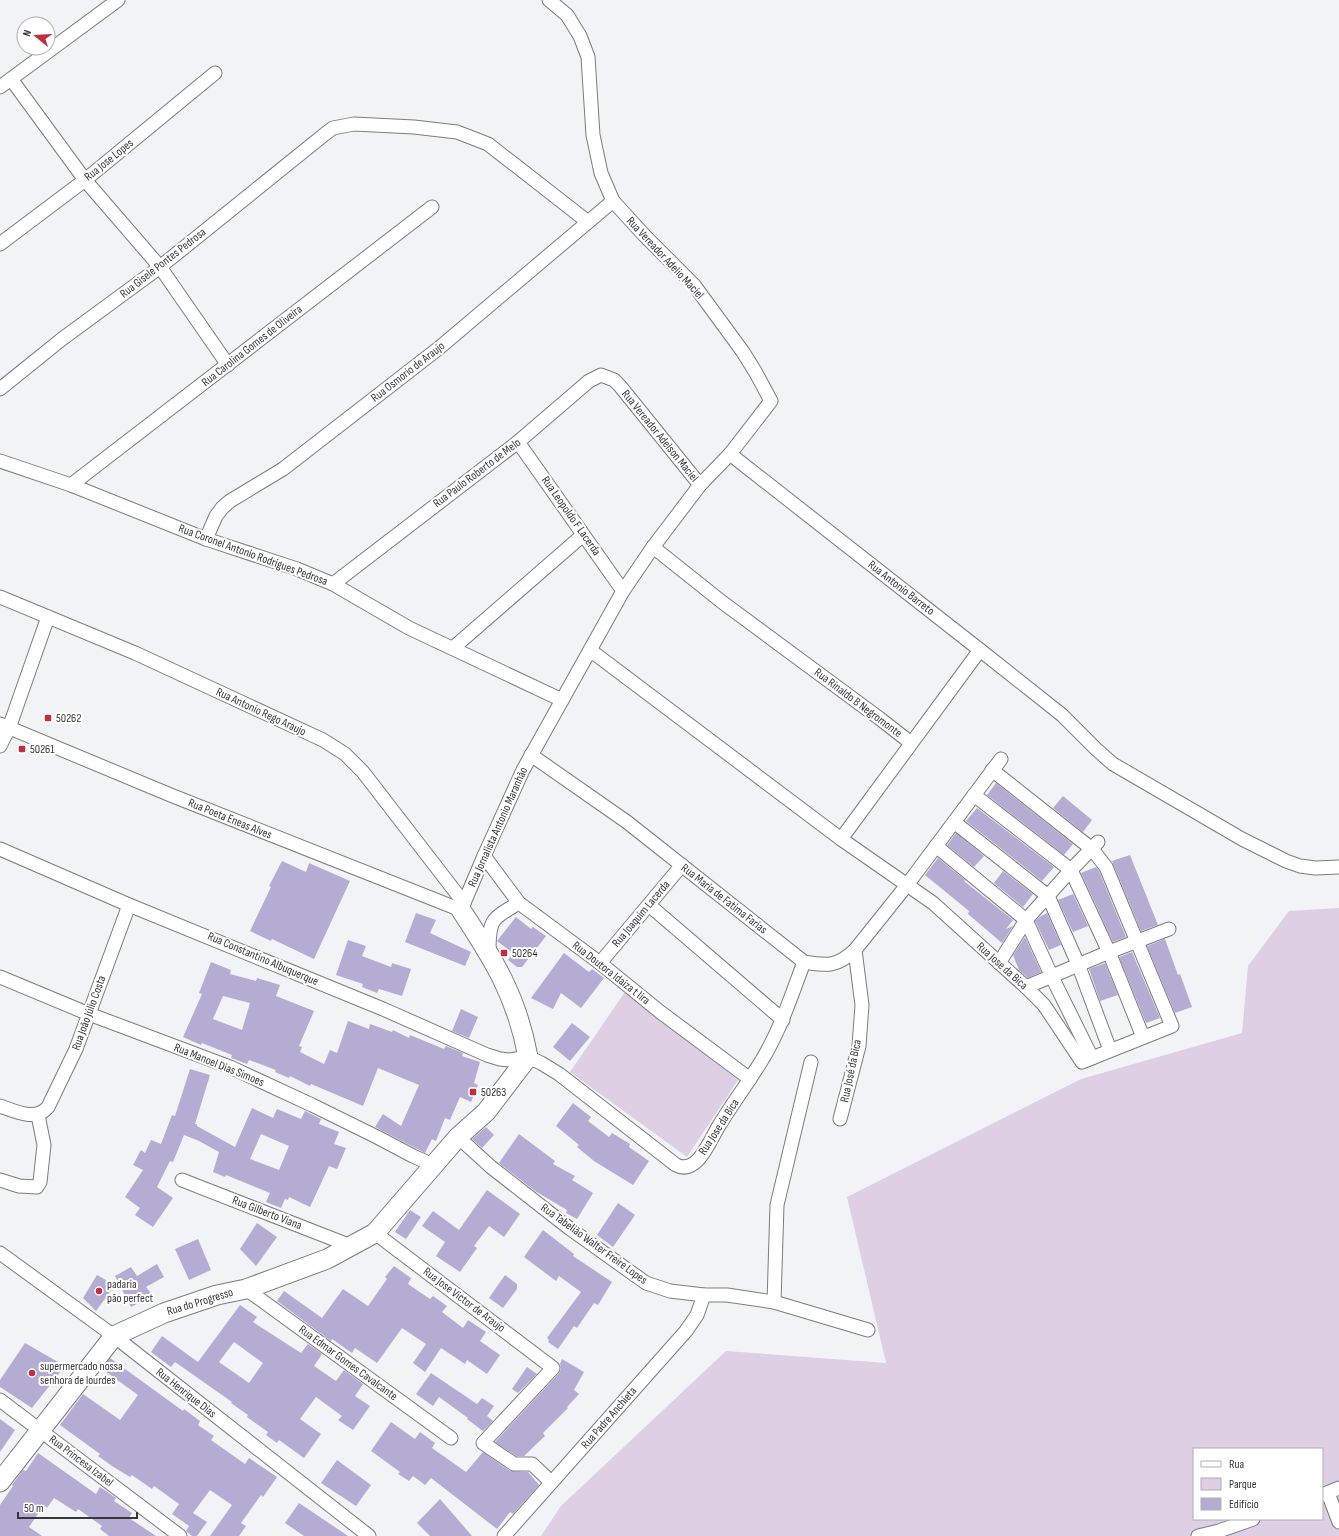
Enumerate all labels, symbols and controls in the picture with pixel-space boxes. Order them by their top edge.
north arrow [16,16,56,56]
text: N [20,28,34,38]
street label: Rua Jose Lopes [81,136,137,184]
street label: Rua Vereador Adelio Maciel [623,214,707,302]
street label: Rua Gisele Pontes Pedrosa [117,224,209,301]
street label: Rua Carolina Gomes de Oliveira [199,302,306,390]
street label: Rua Osmorio de Araujo [368,338,448,406]
street label: Rua Vereador Adelson Maciel [618,387,702,485]
street label: Rua Paulo Roberto de Melo [430,435,524,511]
street label: Rua Leopoldo F Lacerda [538,473,604,559]
street label: Rua Coronel Antonio Rodrigues Pedrosa [176,521,330,589]
street label: Rua Antonio Barreto [865,557,937,619]
street label: Rua Rinaldo B Negromonte [811,665,905,741]
street label: Rua Antonio Rego Araujo [214,685,308,739]
place label: 50262 [56,711,81,726]
marker: 50262 [43,713,53,723]
place label: 50261 [30,742,55,757]
marker: 50261 [17,744,27,754]
street label: Rua Jornalista Antonio Maranhão [465,765,531,889]
street label: Rua Poeta Eneas Alves [186,795,274,843]
street label: Rua Maria de Fatima Farias [678,861,770,937]
street label: Rua Joaquim Lacerda [609,877,673,950]
street label: Rua Constantino Albuquerque [205,929,321,989]
street label: Rua Doutora Idaiza t lira [569,938,653,1008]
street label: Rua Jose da Bica [973,939,1031,993]
place label: 50264 [512,946,538,961]
marker: 50264 [499,948,509,958]
street label: Rua João Júlio Costa [69,973,110,1052]
street label: Rua José da Bica [837,1038,865,1104]
street label: Rua Manoel Dias Simoes [172,1040,266,1090]
place label: 50263 [481,1085,506,1100]
marker: 50263 [468,1087,478,1097]
street label: Rua Jose da Bica [695,1096,743,1158]
street label: Rua Gilberto Viana [230,1193,304,1233]
street label: Rua Tabelião Walter Freire Lopes [538,1200,650,1288]
street label: Rua Jose Victor de Araujo [420,1264,508,1336]
place label: padaria pão perfect [107,1277,154,1306]
street label: Rua do Progresso [165,1285,235,1319]
marker: padaria pão perfect [94,1286,104,1296]
street label: Rua Edmar Gomes Cavalcante [296,1322,401,1404]
place label: supermercado nossa senhora de lourdes [40,1359,123,1388]
street label: Rua Henrique Dias [153,1365,219,1421]
marker: supermercado nossa senhora de lourdes [27,1368,37,1378]
street label: Rua Padre Anchieta [578,1384,640,1452]
street label: Rua Princesa Izabel [46,1432,116,1490]
legend [1193,1448,1323,1520]
text: Rua [1229,1457,1245,1472]
text: Parque [1229,1477,1257,1492]
scale bar [18,1494,137,1520]
text: Edifício [1229,1497,1259,1512]
text: 50 m [24,1501,44,1516]

